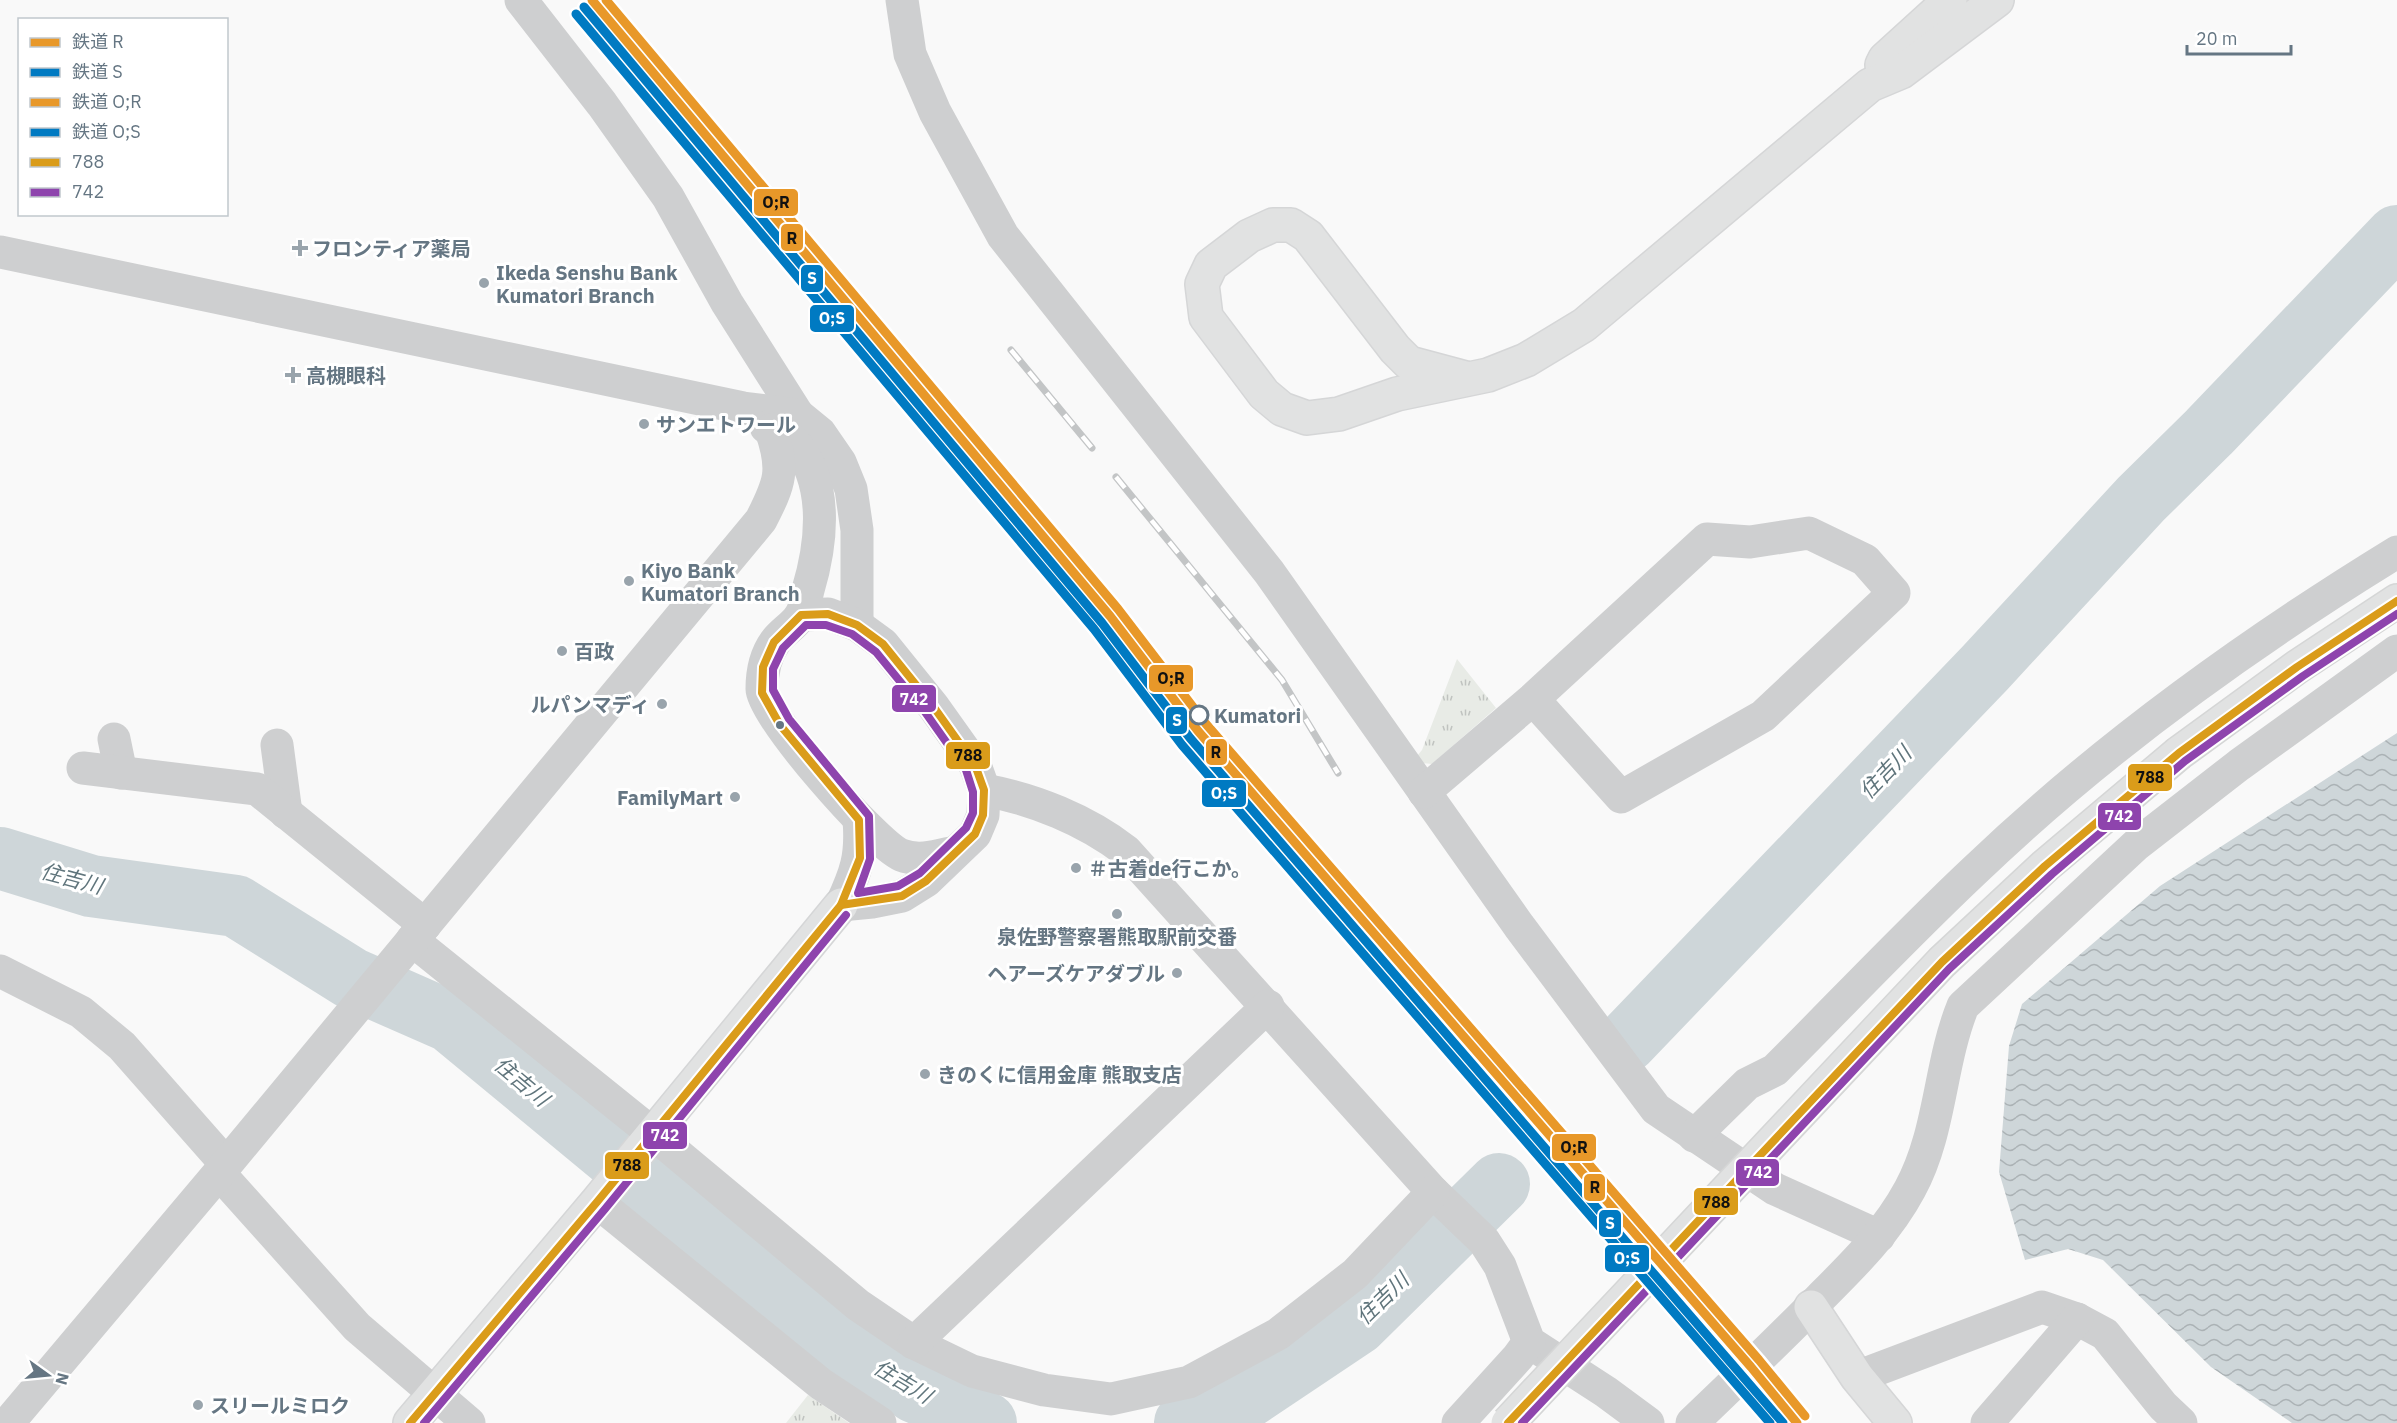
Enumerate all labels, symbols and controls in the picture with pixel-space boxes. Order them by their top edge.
legend [18,18,228,216]
scale bar [2187,18,2290,56]
text: 20 m [2196,27,2238,50]
text: 鉄道 R [72,30,124,53]
text: 鉄道 S [72,60,123,83]
text: 鉄道 O;R [72,90,142,113]
text: 鉄道 O;S [72,120,141,143]
text: 788 [72,150,104,173]
text: 742 [72,180,104,203]
line badge: O;R [753,188,799,217]
text: O;R [762,192,790,212]
line badge: R [780,223,804,252]
text: R [787,228,798,248]
place label: フロンティア薬局 [312,235,471,262]
marker: フロンティア薬局 [293,241,307,255]
place label: Ikeda Senshu Bank Kumatori Branch [496,259,678,309]
line badge: S [800,264,824,293]
text: S [807,268,817,288]
marker: Ikeda Senshu Bank Kumatori Branch [477,276,491,290]
line badge: O;S [809,304,855,333]
text: O;S [819,308,845,328]
place label: 高槻眼科 [306,362,386,389]
marker: 高槻眼科 [284,366,302,384]
place label: サンエトワール [656,411,796,438]
marker: サンエトワール [637,417,651,431]
place label: Kiyo Bank Kumatori Branch [641,557,800,607]
marker: Kiyo Bank Kumatori Branch [622,574,636,588]
place label: 百政 [574,638,614,665]
marker: 百政 [555,644,569,658]
line badge: O;R [1148,664,1194,693]
text: O;R [1157,668,1185,688]
line badge: 742 [891,684,937,713]
text: 742 [900,689,928,709]
place label: ルパンマディ [530,691,650,718]
marker: ルパンマディ [655,697,669,711]
place label: Kumatori [1214,702,1301,729]
marker: Kumatori [1189,705,1209,725]
line badge: S [1165,706,1188,735]
text: S [1172,710,1182,730]
unlabelled marker [774,719,786,731]
line badge: R [1205,738,1228,766]
water label: 住吉川 [1853,738,1918,804]
line badge: 788 [945,741,991,770]
text: R [1211,742,1222,762]
text: 788 [954,745,982,765]
line badge: 788 [2127,763,2173,792]
text: 788 [2136,767,2164,787]
line badge: O;S [1201,779,1247,808]
text: O;S [1211,783,1237,803]
place label: FamilyMart [617,784,723,811]
marker: FamilyMart [728,790,742,804]
line badge: 742 [2097,802,2142,831]
text: 742 [2105,806,2133,826]
place label: ＃古着de行こか。 [1088,855,1251,882]
water label: 住吉川 [38,856,108,900]
marker: ＃古着de行こか。 [1069,861,1083,875]
marker: 泉佐野警察署熊取駅前交番 [1110,907,1124,921]
place label: 泉佐野警察署熊取駅前交番 [997,923,1237,950]
place label: ヘアーズケアダブル [987,960,1165,987]
marker: ヘアーズケアダブル [1170,966,1184,980]
water label: 住吉川 [489,1050,557,1113]
place label: きのくに信用金庫 熊取支店 [937,1061,1182,1088]
marker: きのくに信用金庫 熊取支店 [918,1067,932,1081]
line badge: 742 [642,1121,688,1150]
text: 742 [651,1125,679,1145]
line badge: O;R [1551,1133,1597,1162]
text: O;R [1560,1137,1588,1157]
line badge: 788 [604,1151,650,1180]
text: 788 [613,1155,641,1175]
line badge: 742 [1735,1158,1780,1187]
text: 742 [1744,1162,1772,1182]
line badge: R [1583,1173,1606,1202]
text: R [1590,1177,1601,1197]
line badge: 788 [1693,1187,1739,1216]
text: 788 [1702,1192,1730,1212]
line badge: S [1598,1209,1622,1238]
text: S [1605,1213,1615,1233]
line badge: O;S [1604,1244,1650,1273]
text: O;S [1614,1248,1640,1268]
water label: 住吉川 [1350,1265,1416,1330]
north arrow [18,1345,78,1405]
water label: 住吉川 [869,1353,939,1410]
text: N [51,1371,74,1387]
place label: スリールミロク [210,1392,350,1419]
marker: スリールミロク [191,1398,205,1412]

